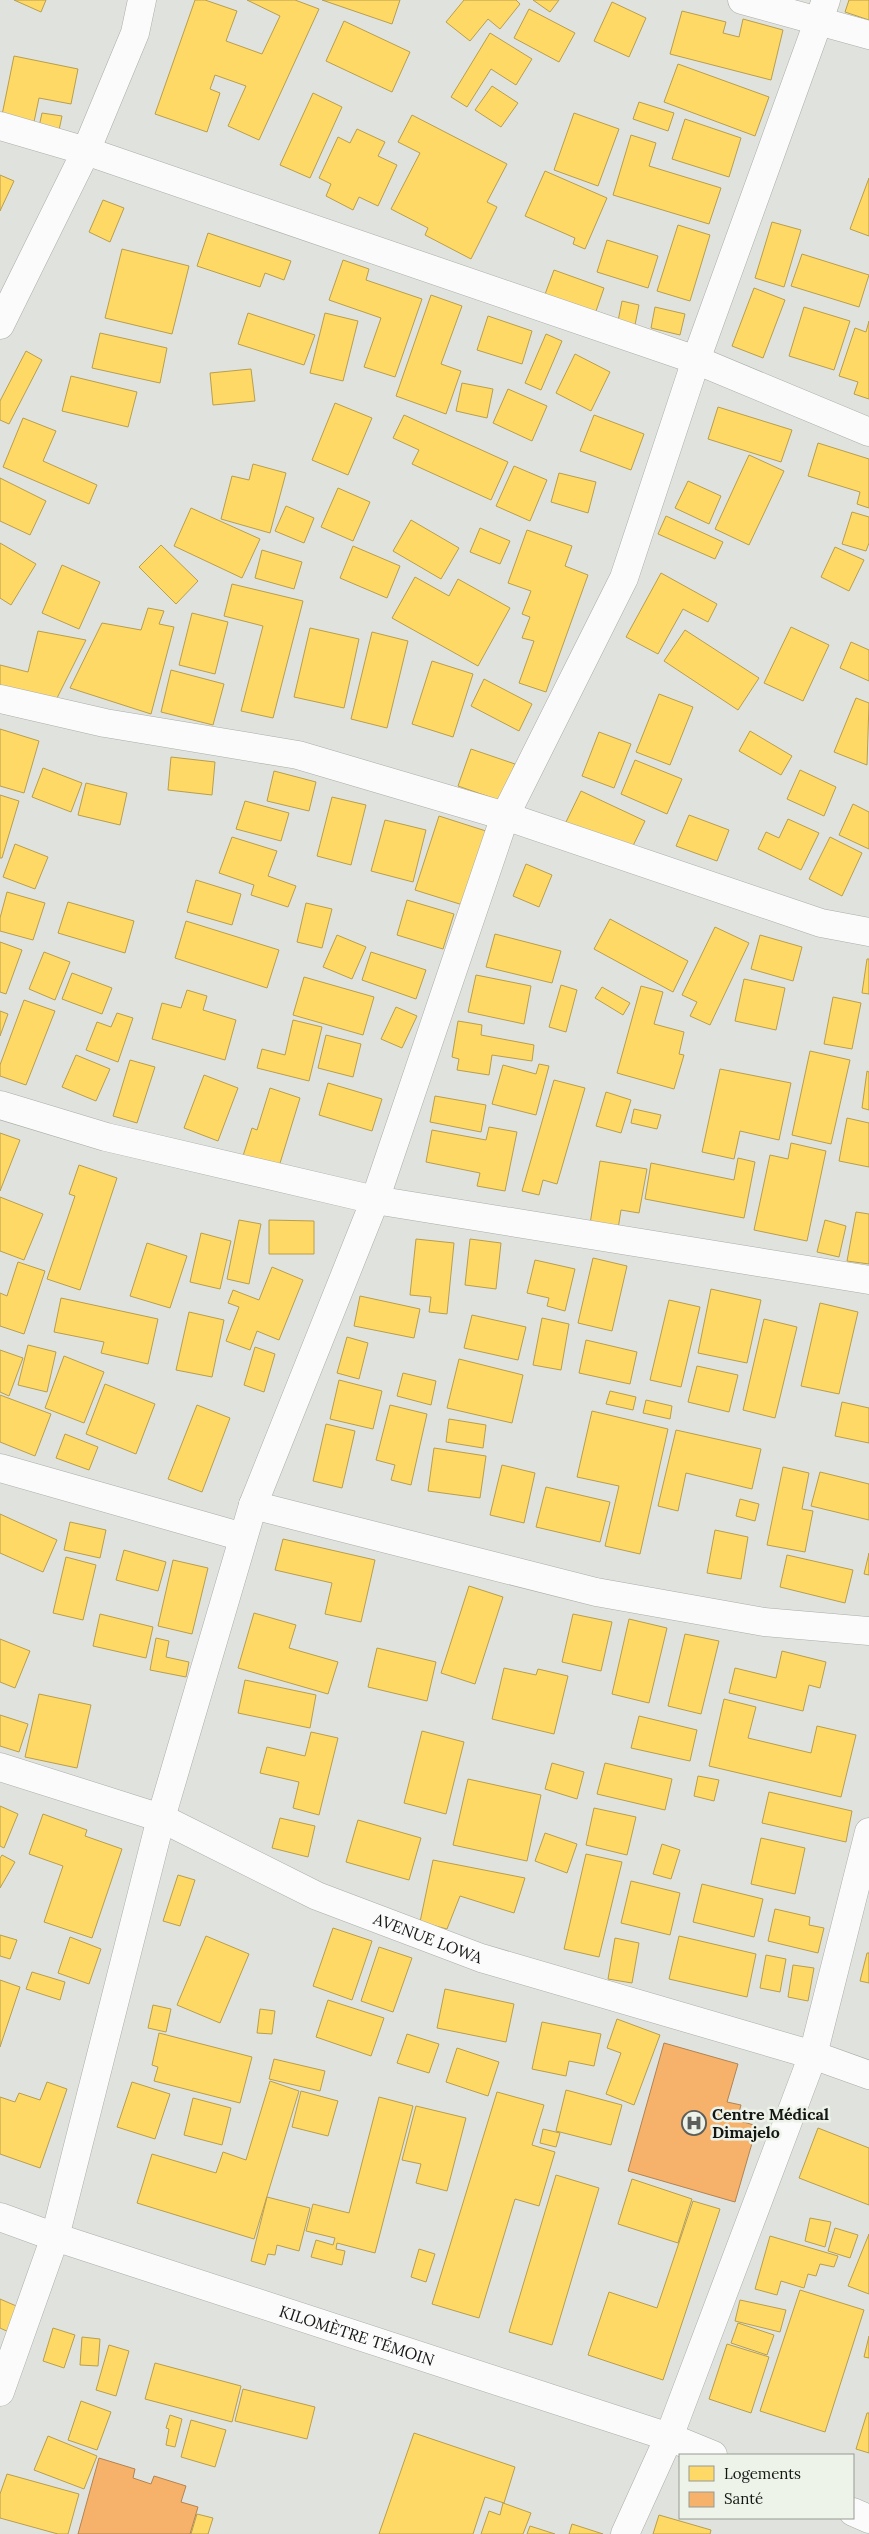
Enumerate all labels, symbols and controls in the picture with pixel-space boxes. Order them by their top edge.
street label: AVENUE LOWA [370,1908,486,1968]
place label: Centre Médical Dimajelo [712,2104,829,2142]
hospital icon: Centre Médical Dimajelo [681,2110,707,2136]
street label: KILOMÈTRE TÉMOIN [277,2301,437,2370]
legend [679,2454,854,2519]
text: Logements [724,2464,801,2483]
text: Santé [724,2489,763,2508]

